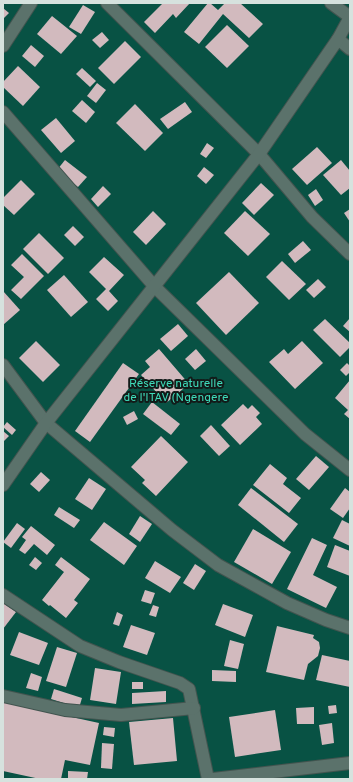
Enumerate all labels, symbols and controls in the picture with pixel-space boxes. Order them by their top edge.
park label: Réserve naturelle de l'ITAV (Ngengere [124,376,228,406]

